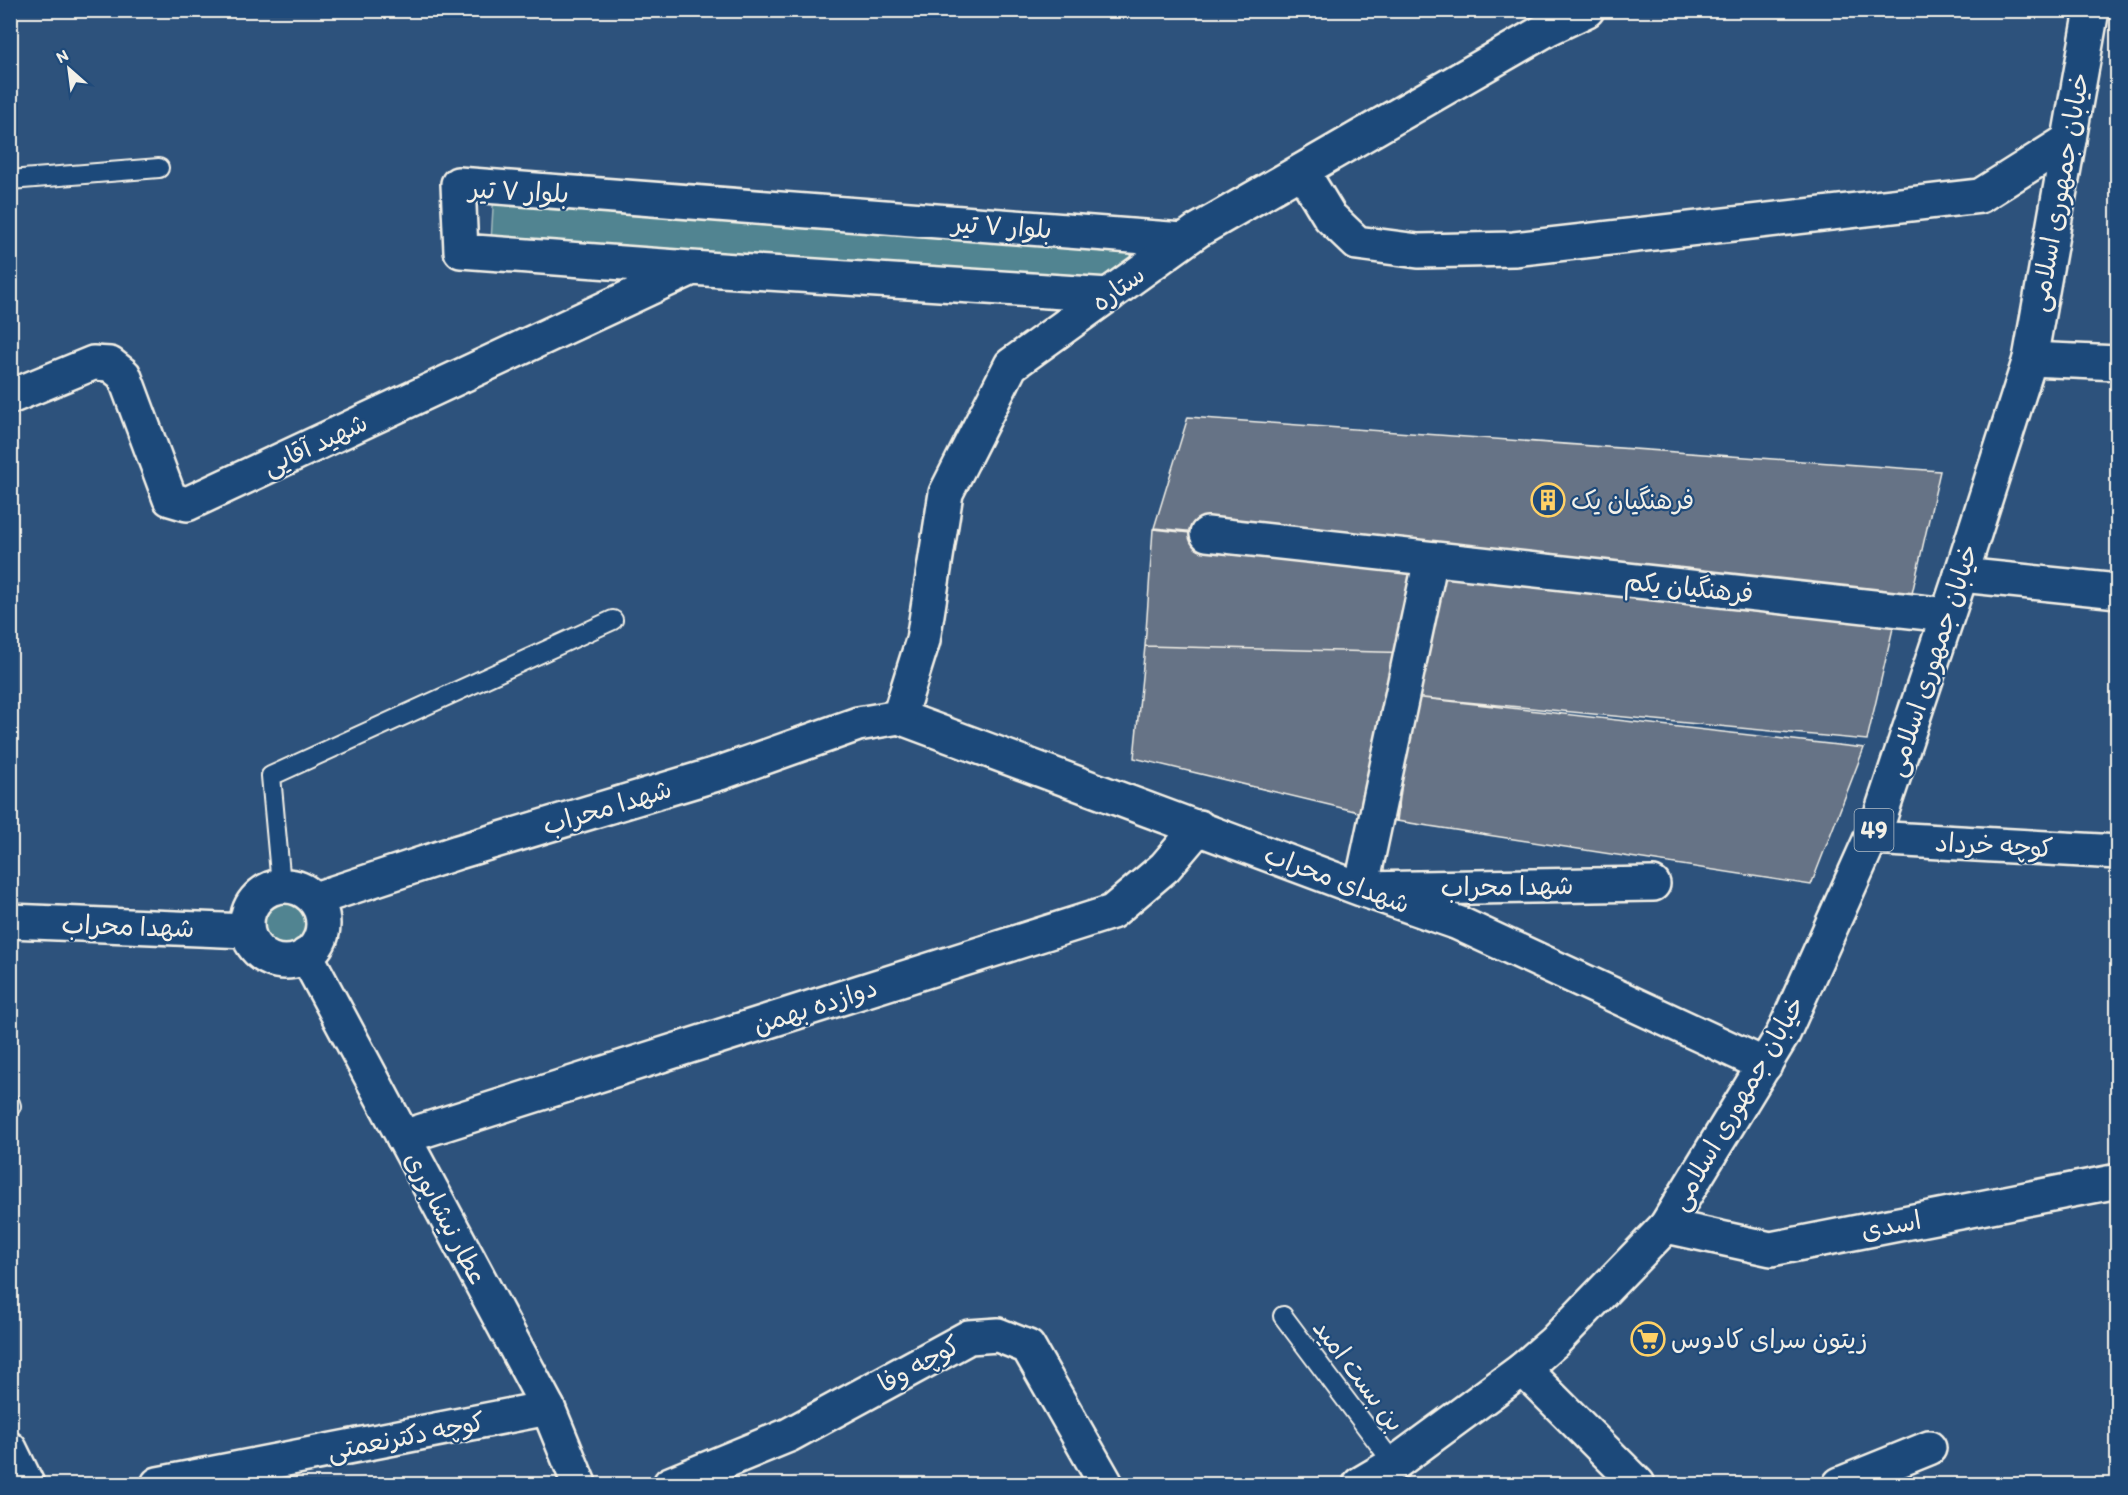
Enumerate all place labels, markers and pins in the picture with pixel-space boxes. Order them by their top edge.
building icon: فرهنگیان یک [1530,482,1566,518]
place label: فرهنگیان یک [1571,484,1694,516]
supermarket icon: زیتون سرای کادوس [1630,1321,1666,1357]
place label: زیتون سرای کادوس [1671,1323,1868,1355]

